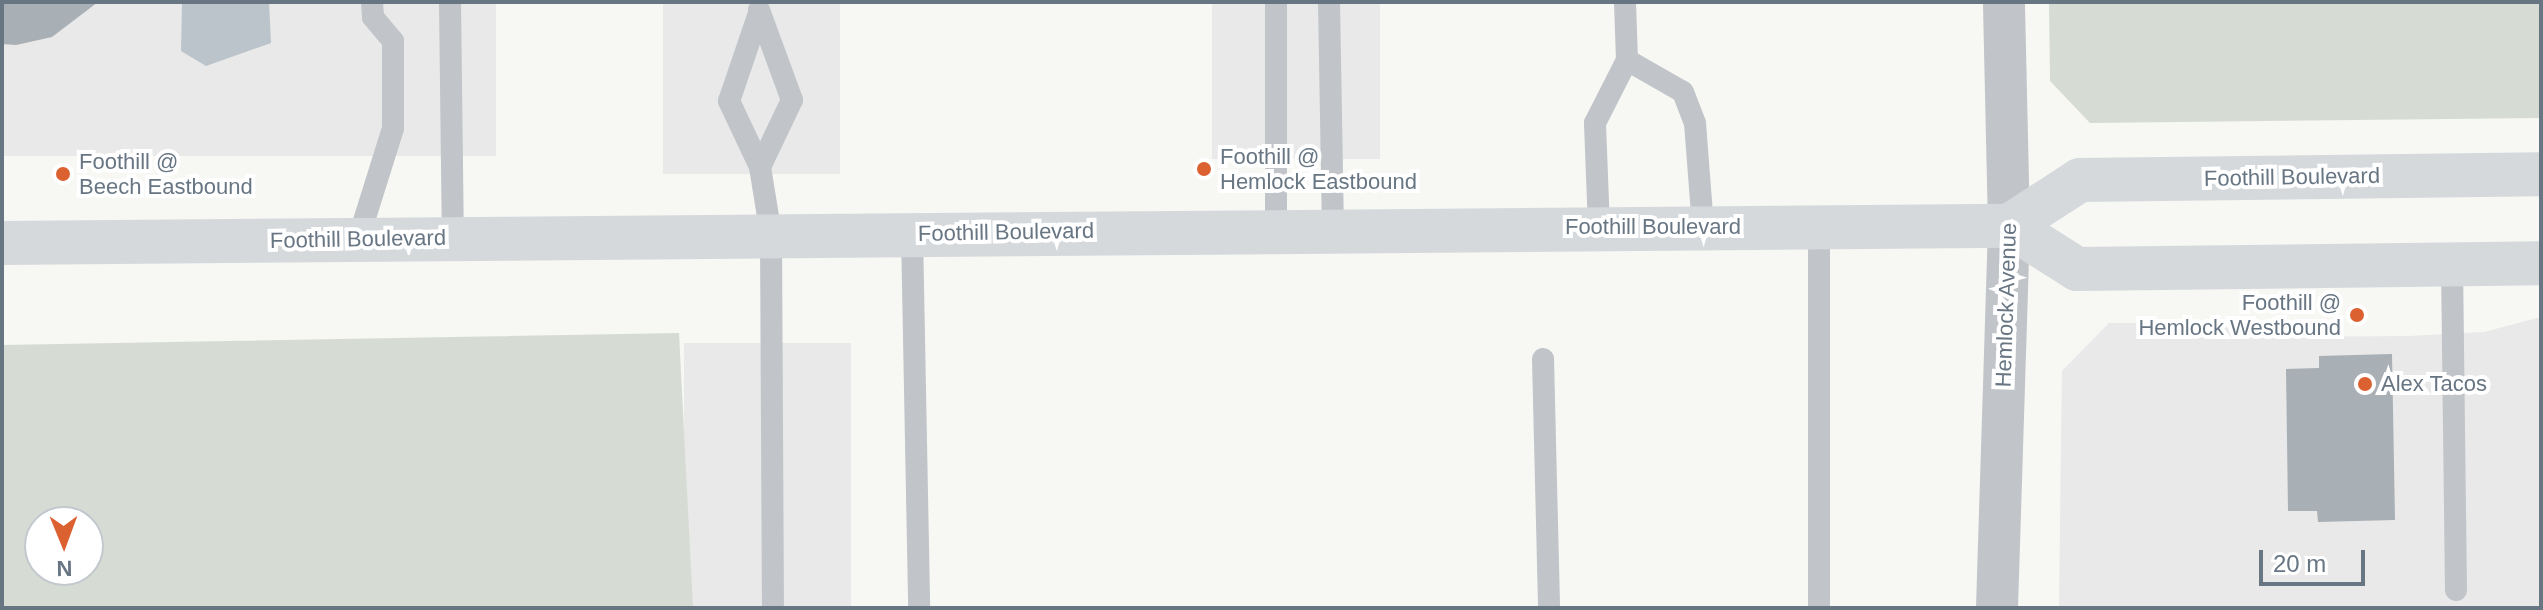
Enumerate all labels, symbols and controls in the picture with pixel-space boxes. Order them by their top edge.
place label: Foothill @ Hemlock Eastbound [1220,143,1417,194]
place label: Foothill @ Beech Eastbound [79,148,253,200]
marker: Foothill @ Hemlock Eastbound [1195,160,1213,178]
street label: Foothill Boulevard [2204,162,2380,192]
marker: Foothill @ Beech Eastbound [54,165,72,183]
street label: Foothill Boulevard [1565,214,1741,240]
street label: Foothill Boulevard [918,217,1094,247]
street label: Hemlock Avenue [1990,222,2022,388]
street label: Foothill Boulevard [270,224,446,254]
place label: Foothill @ Hemlock Westbound [2138,289,2341,340]
marker: Foothill @ Hemlock Westbound [2348,306,2366,324]
place label: Alex Tacos [2381,371,2487,397]
marker: Alex Tacos [2356,375,2374,393]
north arrow [24,506,104,586]
scale bar [2263,534,2369,584]
text: 20 m [2273,550,2326,577]
text: N [56,556,73,581]

